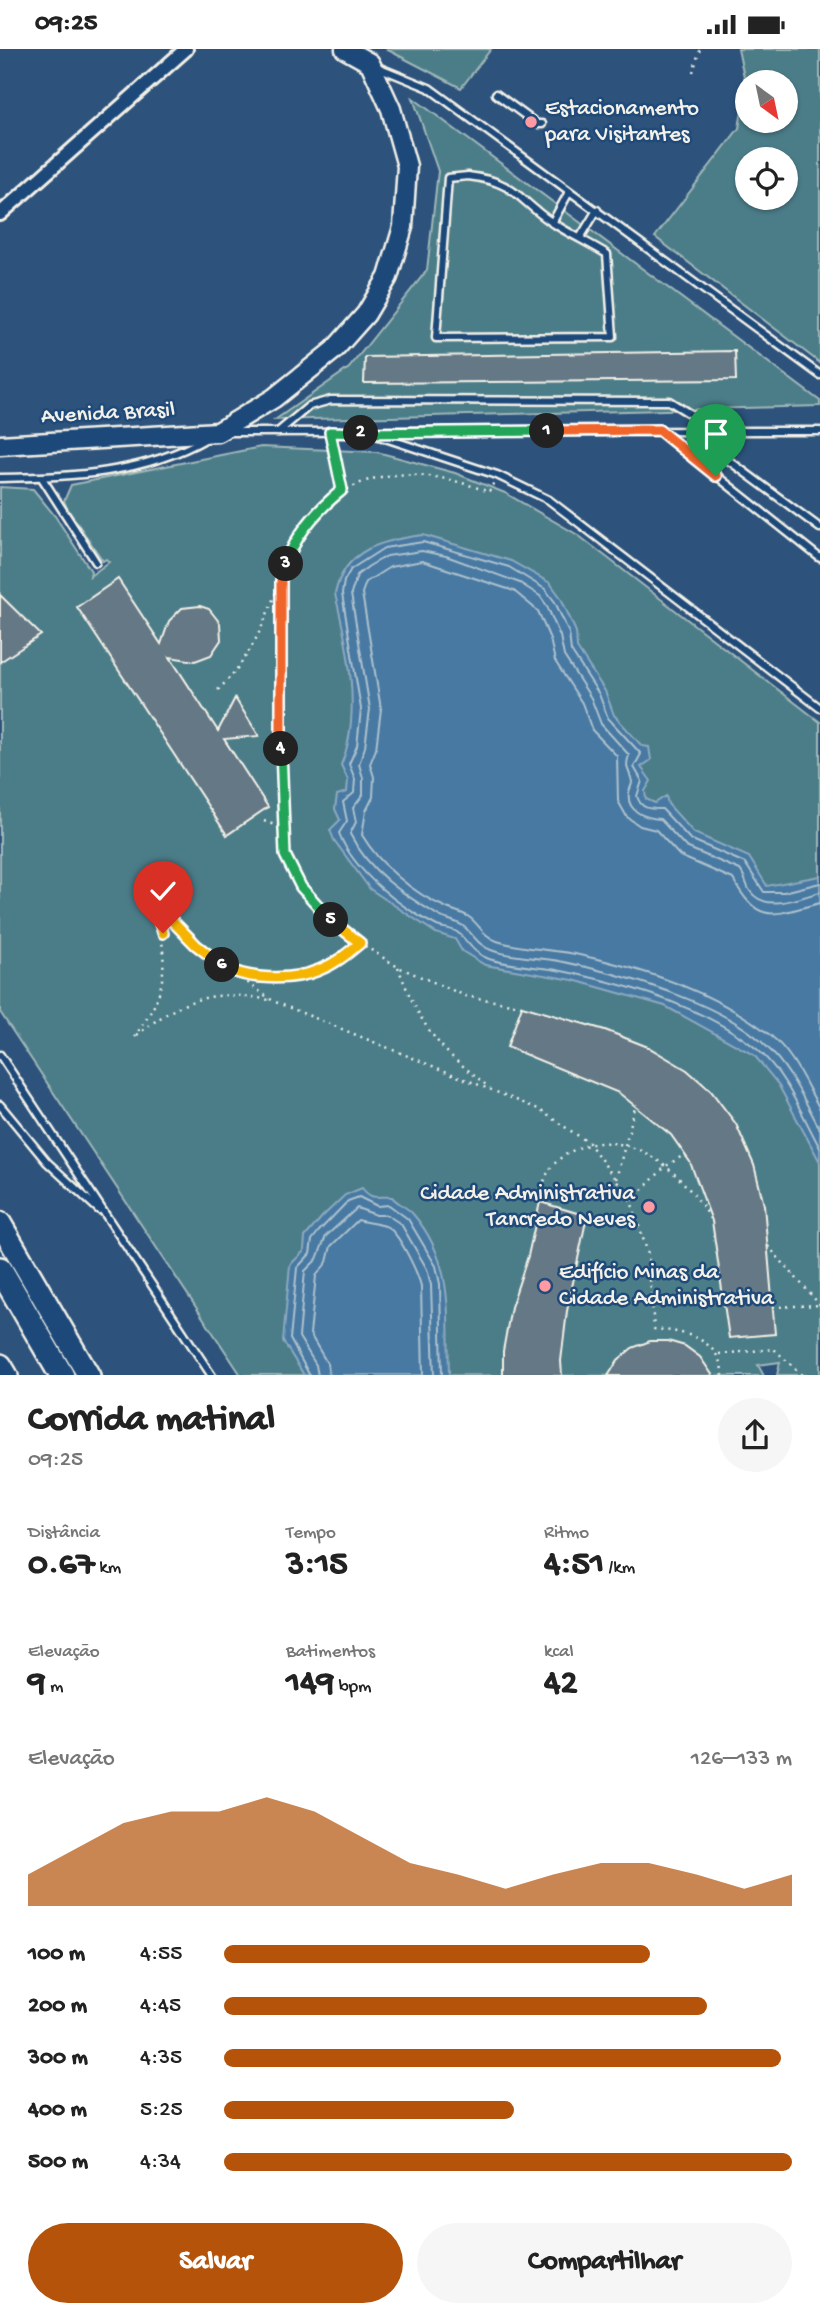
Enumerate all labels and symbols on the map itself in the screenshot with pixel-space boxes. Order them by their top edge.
north arrow [735,70,798,133]
place label: Estacionamento para Visitantes [544,96,699,149]
marker: Estacionamento para Visitantes [523,114,539,130]
street label: Avenida Brasil [40,397,176,431]
pin [686,404,746,476]
pin: 1 [530,413,564,449]
pin: 2 [344,415,378,451]
pin: 3 [268,547,304,581]
pin: 4 [264,731,298,767]
pin [133,861,193,933]
pin: 5 [314,903,348,937]
pin: 6 [204,947,240,983]
place label: Cidade Administrativa Tancredo Neves [420,1181,636,1234]
marker: Cidade Administrativa Tancredo Neves [641,1199,657,1215]
place label: Edifício Minas da Cidade Administrativa [559,1260,775,1313]
marker: Edifício Minas da Cidade Administrativa [537,1278,553,1294]

